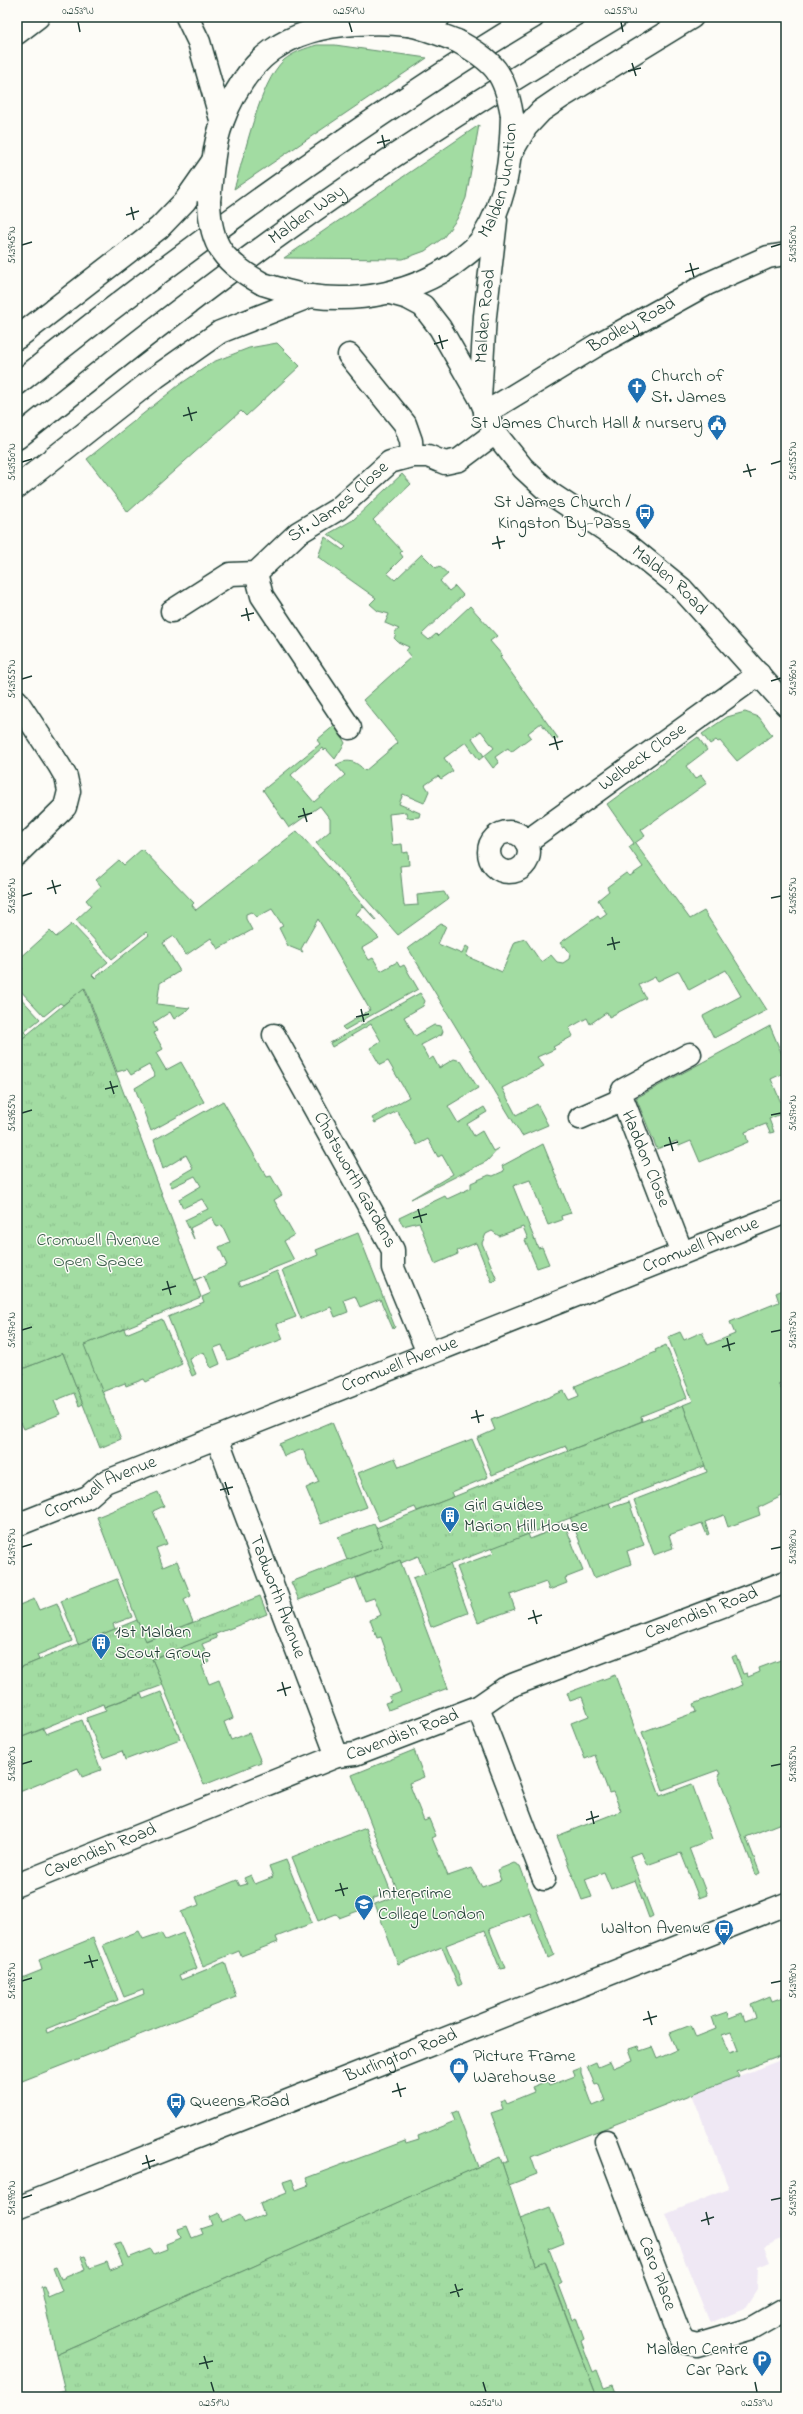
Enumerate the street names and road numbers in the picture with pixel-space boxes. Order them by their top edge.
street label: Malden Junction [472,122,525,243]
street label: Malden Way [264,179,351,252]
street label: Malden Road [469,268,503,364]
street label: Bodley Road [582,291,680,361]
street label: St. James' Close [282,455,396,549]
street label: Malden Road [625,539,713,622]
street label: Welbeck Close [594,717,693,798]
street label: Chatsworth Gardens [306,1107,403,1253]
street label: Haddon Close [614,1107,677,1212]
street label: Cromwell Avenue [639,1211,764,1281]
street label: Cromwell Avenue [338,1330,463,1400]
street label: Cromwell Avenue [41,1449,161,1526]
street label: Tadworth Avenue [242,1532,312,1663]
street label: Cavendish Road [641,1581,762,1647]
street label: Cavendish Road [345,1702,463,1768]
street label: Cavendish Road [40,1817,160,1886]
street label: Burlington Road [340,2022,461,2091]
street label: Caro Place [631,2233,683,2315]

